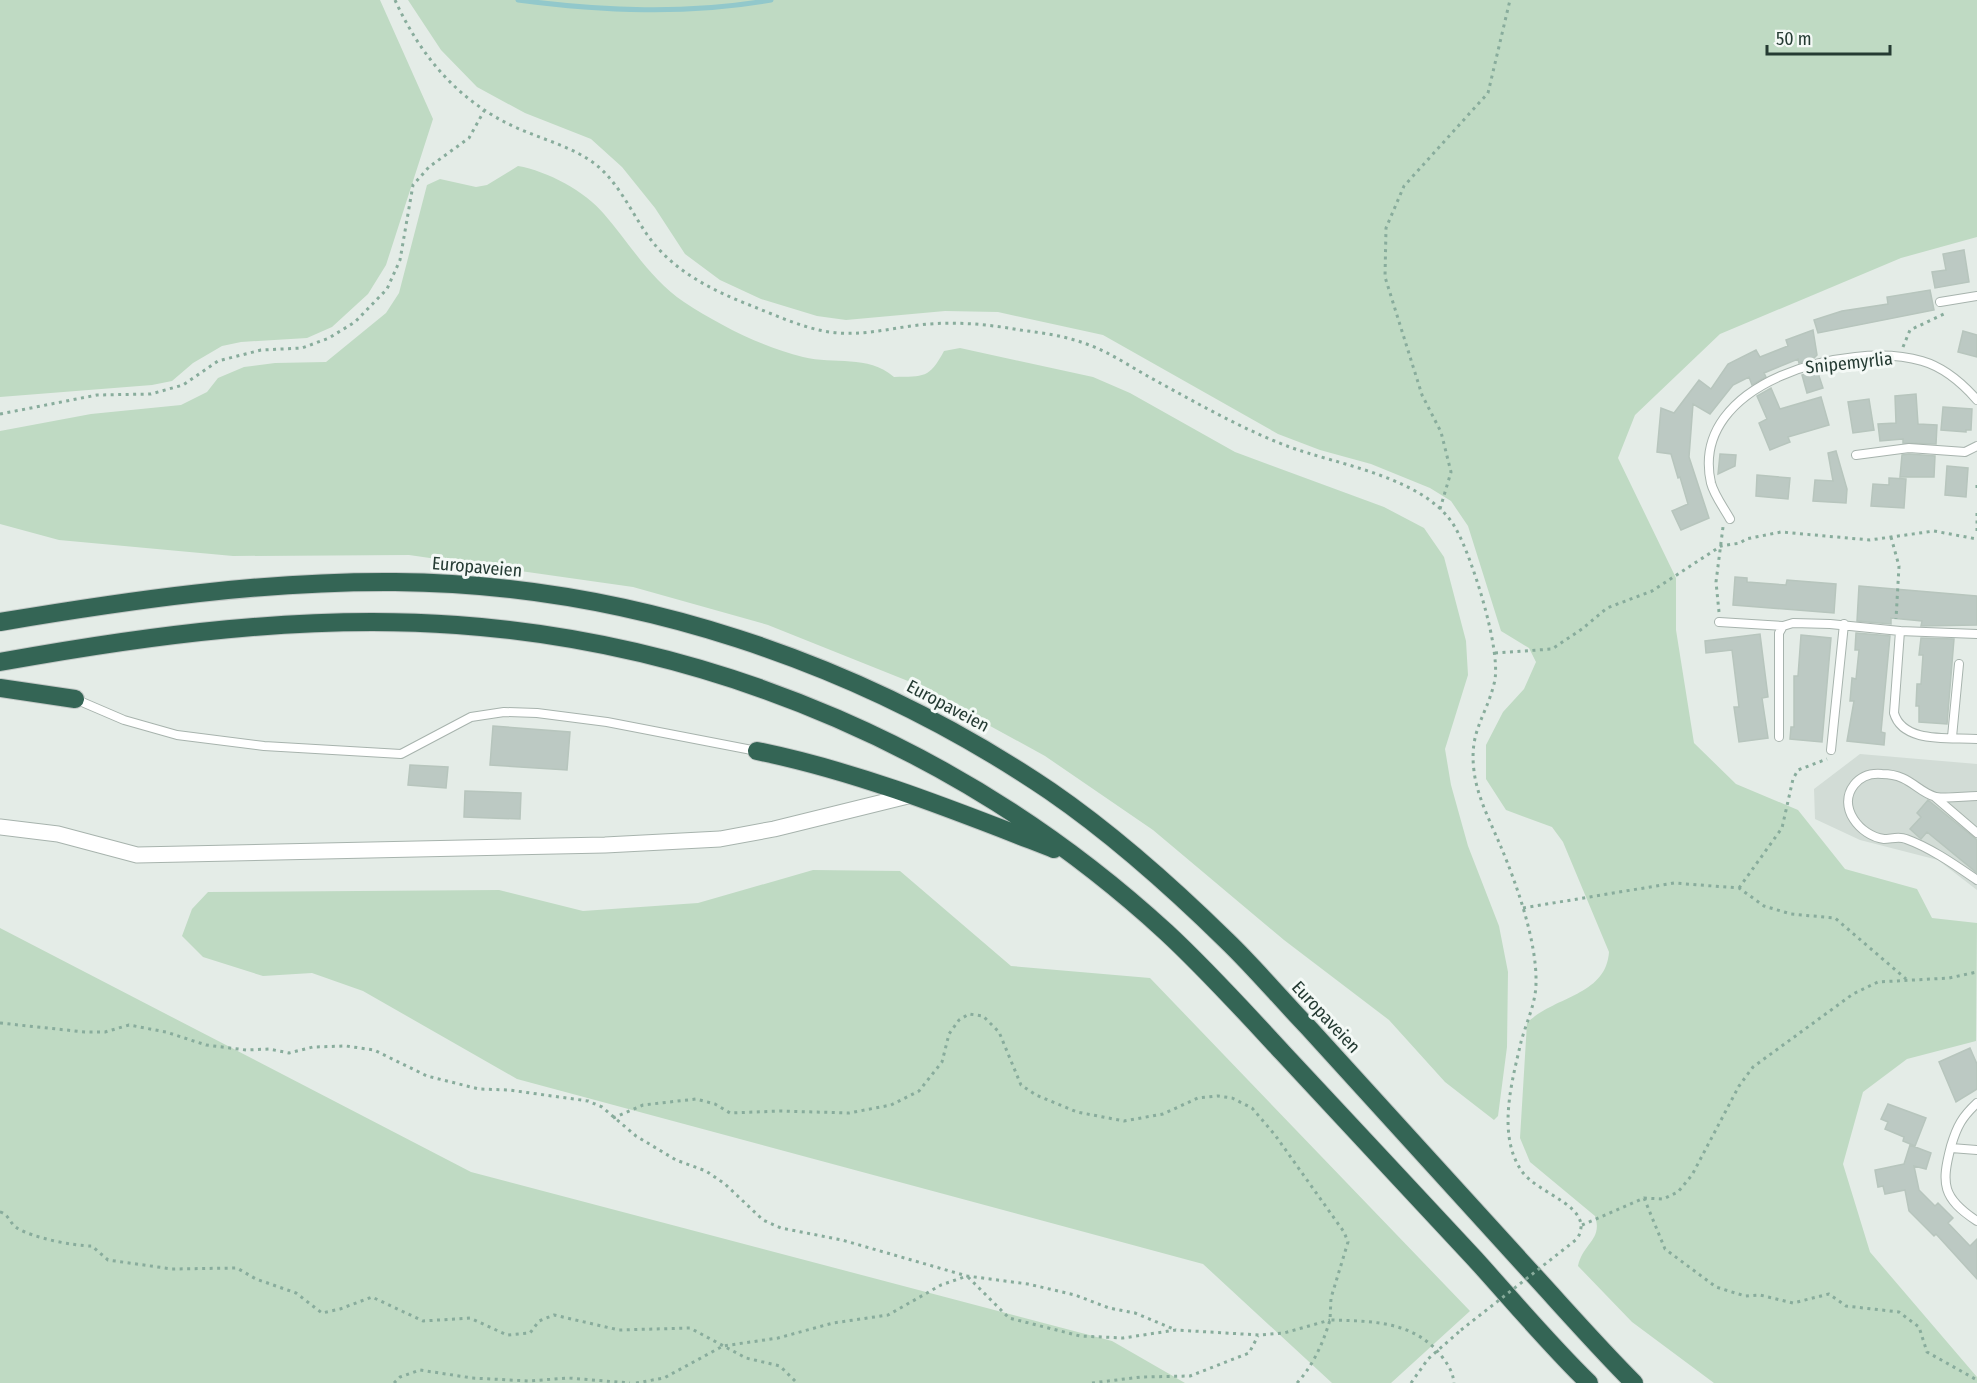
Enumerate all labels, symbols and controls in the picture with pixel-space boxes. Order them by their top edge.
scale bar [1767,18,1890,56]
text: 50 m [1776,28,1812,50]
street label: Snipemyrlia [1804,347,1894,379]
street label: Europaveien [431,552,523,582]
street label: Europaveien [903,675,993,737]
street label: Europaveien [1287,976,1365,1058]

